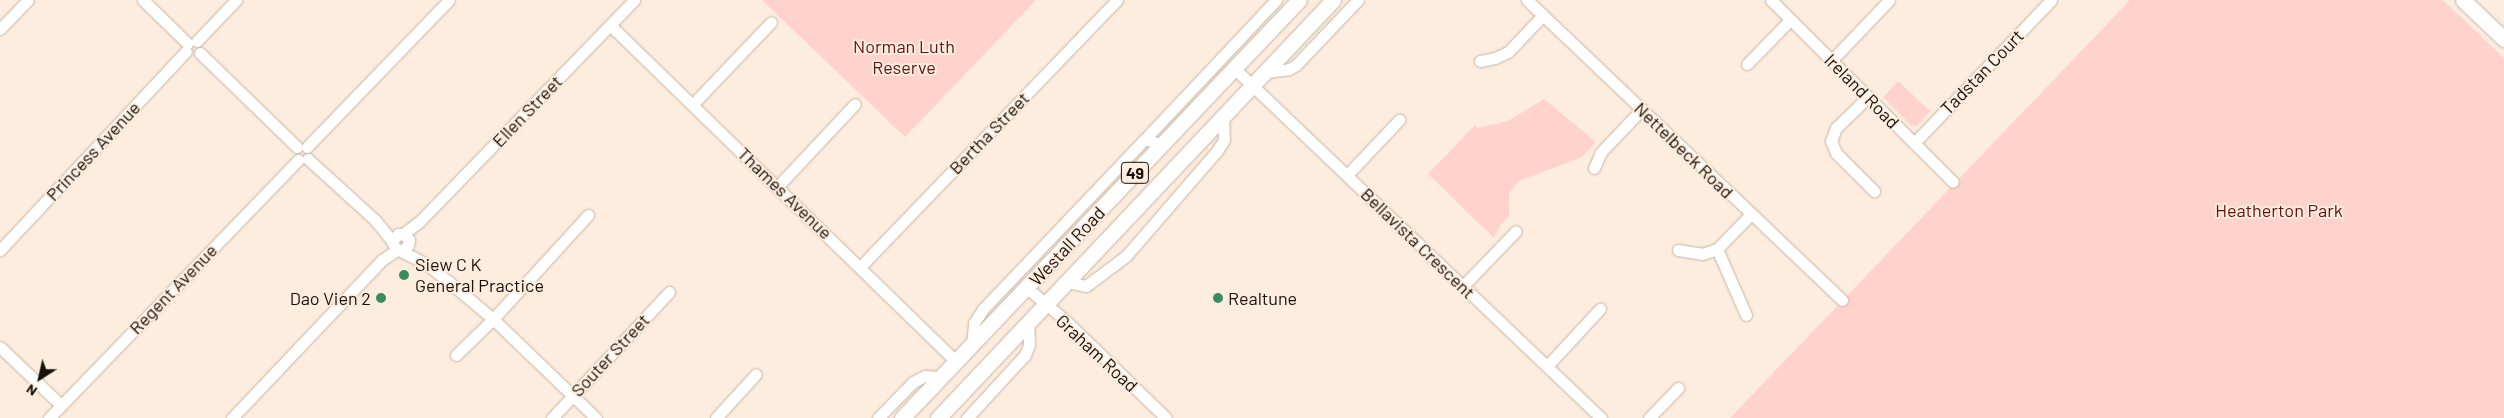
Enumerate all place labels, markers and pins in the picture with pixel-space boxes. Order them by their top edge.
place label: Siew C K General Practice [415,254,544,296]
marker: Siew C K General Practice [397,268,411,282]
place label: Dao Vien 2 [290,287,371,309]
place label: Realtune [1228,287,1297,309]
marker: Dao Vien 2 [375,292,387,304]
marker: Realtune [1212,292,1224,304]

